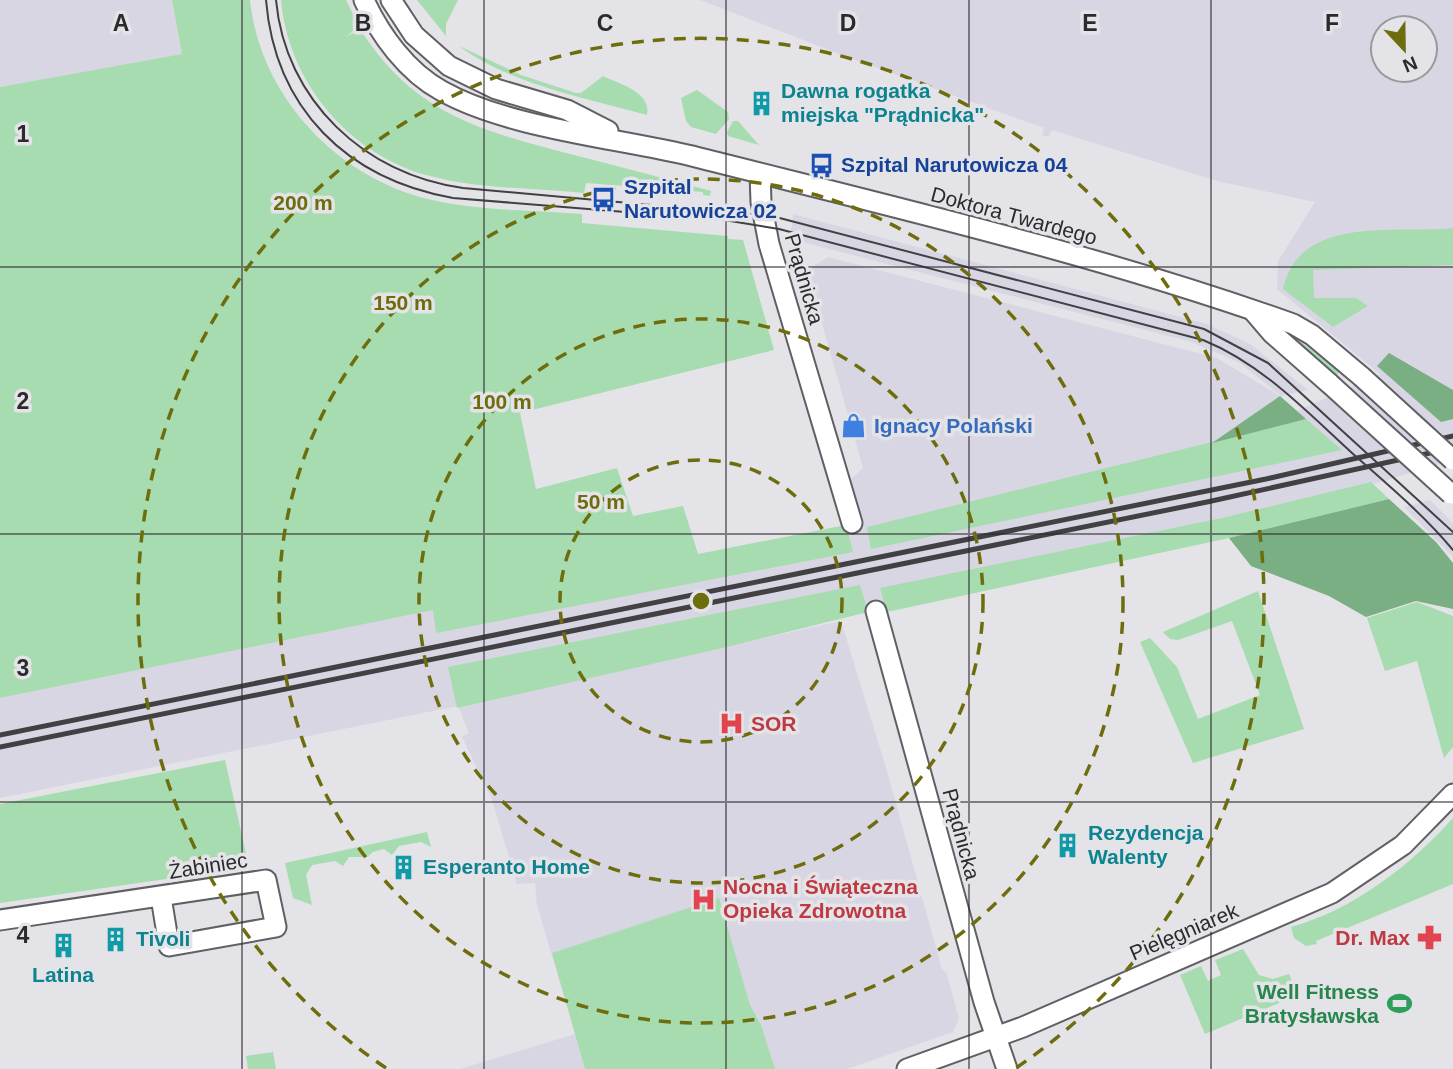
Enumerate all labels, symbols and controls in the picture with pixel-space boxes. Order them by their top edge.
text: A [113,10,129,36]
text: B [355,10,371,36]
text: C [597,10,613,36]
text: D [840,10,856,36]
text: E [1082,10,1098,36]
text: F [1325,10,1339,36]
north arrow [1369,14,1439,84]
text: N [1400,52,1420,77]
place label: Dawna rogatka miejska "Prądnicka" [781,79,984,126]
building icon: Dawna rogatka miejska "Prądnicka" [747,89,775,117]
text: 1 [17,121,30,147]
bus stop icon: Szpital Narutowicza 04 [807,151,835,179]
place label: Szpital Narutowicza 04 [841,153,1068,176]
place label: Szpital Narutowicza 02 [624,175,777,222]
street label: Doktora Twardego [928,182,1100,249]
bus stop icon: Szpital Narutowicza 02 [590,185,618,213]
text: 200 m [273,191,333,214]
street label: Prądnicka [781,231,828,327]
text: 150 m [373,291,433,314]
text: 2 [17,388,29,414]
text: 100 m [472,390,532,413]
shop icon: Ignacy Polański [840,412,868,440]
place label: Ignacy Polański [874,414,1033,437]
text: 50 m [577,490,625,513]
centre of rings [689,589,713,613]
text: 3 [17,655,29,681]
hospital icon: SOR [717,710,745,738]
place label: SOR [751,712,797,735]
street label: Prądnicka [938,786,985,882]
place label: Rezydencja Walenty [1088,821,1204,868]
building icon: Rezydencja Walenty [1054,831,1082,859]
street label: Żabiniec [167,848,249,883]
building icon: Esperanto Home [389,853,417,881]
place label: Esperanto Home [423,855,590,878]
place label: Nocna i Świąteczna Opieka Zdrowotna [723,875,918,922]
hospital icon: Nocna i Świąteczna Opieka Zdrowotna [689,885,717,913]
street label: Pielęgniarek [1126,898,1242,965]
text: 4 [17,922,30,948]
pharmacy icon: Dr. Max [1416,924,1444,952]
building icon: Tivoli [102,925,130,953]
place label: Dr. Max [1335,926,1410,949]
place label: Tivoli [136,927,190,950]
building icon: Latina [49,932,77,960]
place label: Latina [32,963,94,986]
place label: Well Fitness Bratysławska [1245,980,1379,1027]
sports icon: Well Fitness Bratysławska [1385,990,1413,1018]

